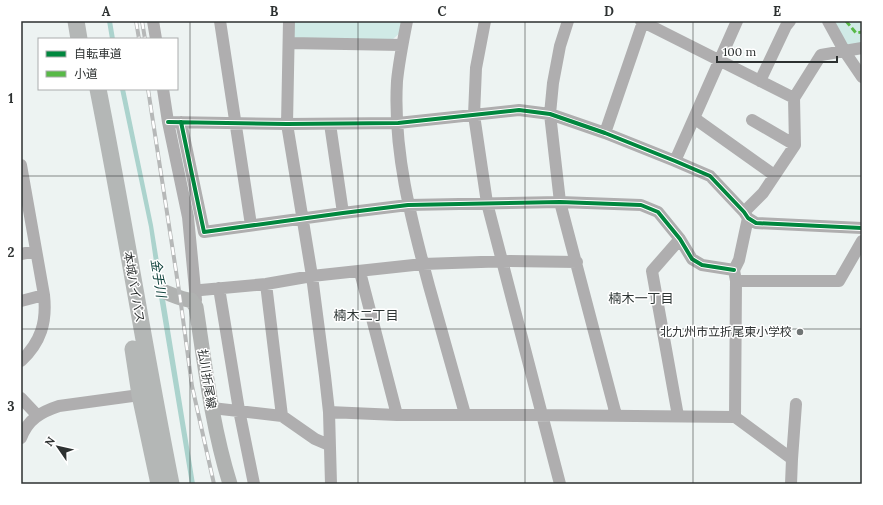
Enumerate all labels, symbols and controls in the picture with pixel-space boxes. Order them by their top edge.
text: A [102,3,111,20]
text: B [270,3,279,20]
text: C [438,3,447,20]
text: D [604,3,614,20]
text: E [773,3,781,20]
legend [38,38,178,90]
scale bar [717,38,837,64]
text: 100 m [723,44,756,59]
text: 自転車道 [74,46,122,61]
text: 小道 [74,66,98,81]
text: 1 [8,90,14,107]
text: 2 [8,244,15,261]
street label: 本城バイパス [121,250,148,324]
water label: 金手川 [147,257,170,301]
district label: 楠木一丁目 [608,290,674,307]
district label: 楠木二丁目 [333,307,399,324]
place label: 北九州市立折尾東小学校 [660,324,792,339]
marker: 北九州市立折尾東小学校 [795,327,805,337]
street label: 払川折尾線 [195,348,220,410]
text: 3 [7,398,15,415]
north arrow [38,427,78,467]
text: N [42,434,58,449]

